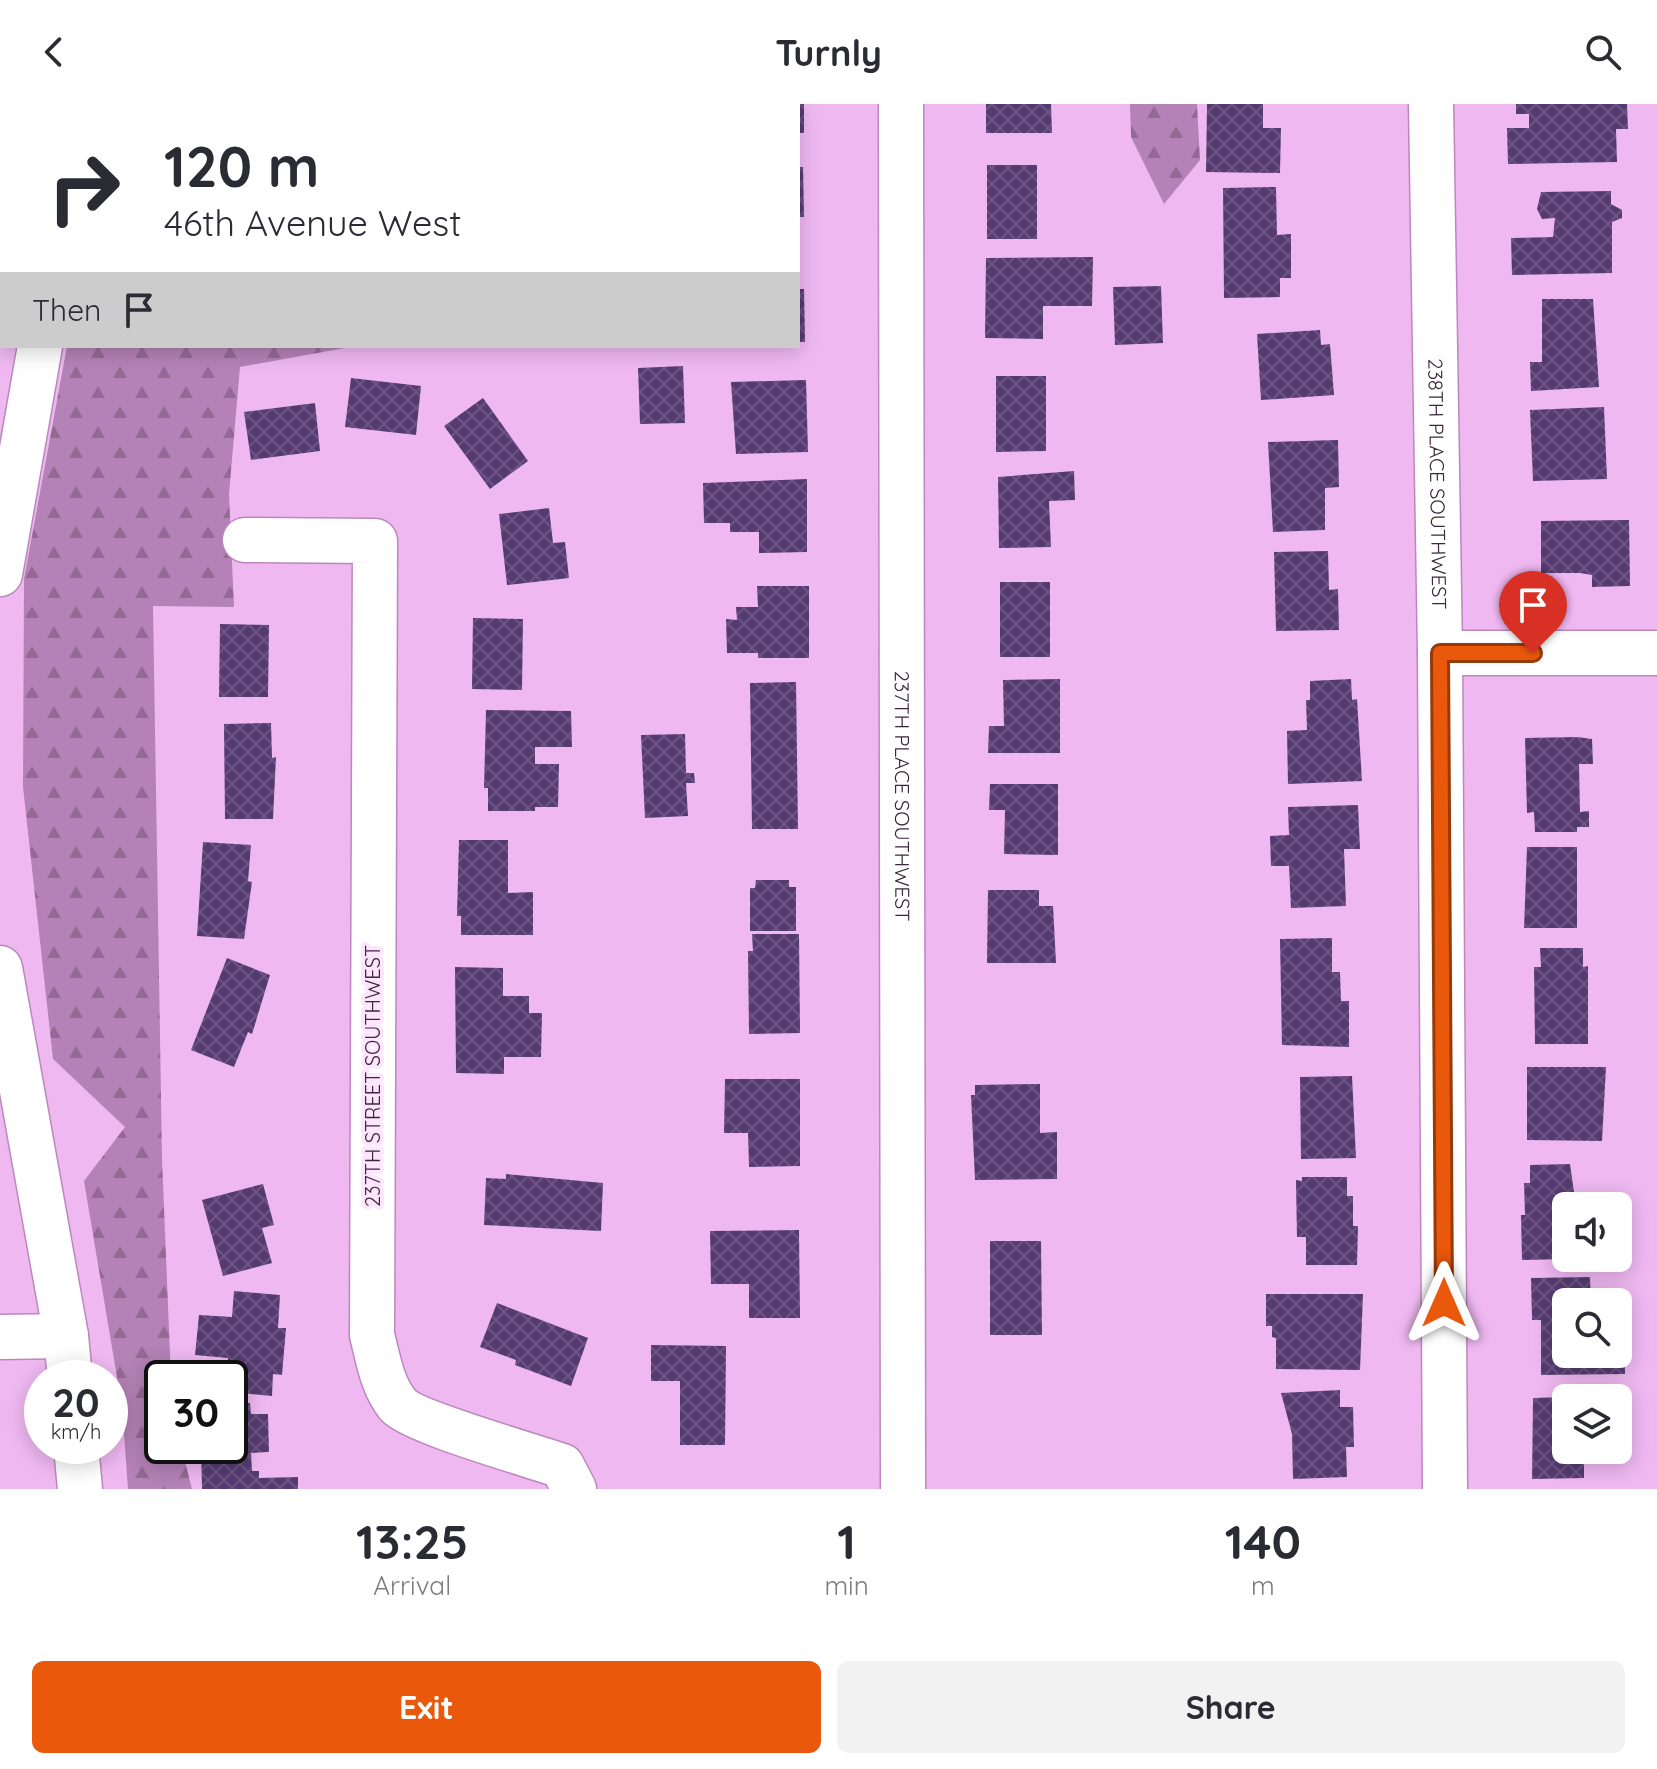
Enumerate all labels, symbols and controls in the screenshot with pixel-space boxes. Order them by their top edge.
icon: back [32,30,76,74]
text: Turnly [775,30,882,75]
icon: search [1581,30,1625,74]
text: 120 m [164,131,319,201]
icon: right [32,136,136,240]
text: 46th Avenue West [164,200,461,245]
icon: arrive [117,288,161,332]
text: Then [32,291,101,329]
street label: 238TH PLACE SOUTHWEST [1423,358,1452,610]
pin [1499,571,1567,653]
icon: arrive [1511,583,1555,627]
street label: 237TH PLACE SOUTHWEST [890,671,915,921]
street label: 237TH STREET SOUTHWEST [360,945,385,1207]
map controls [1552,1192,1632,1464]
button: sound [1552,1192,1632,1272]
position arrow [1402,1261,1486,1345]
button: search [1552,1288,1632,1368]
speed limit sign: 30 [144,1360,248,1464]
text: 20 [52,1377,100,1427]
button: layers [1552,1384,1632,1464]
text: km/h [51,1419,101,1444]
text: 13:25 [356,1511,468,1571]
text: 1 [837,1511,856,1571]
text: 140 [1225,1511,1301,1571]
text: Arrival [373,1569,451,1602]
text: min [824,1569,869,1602]
text: m [1251,1569,1275,1602]
button: Exit [32,1661,821,1753]
button: Share [837,1661,1625,1753]

